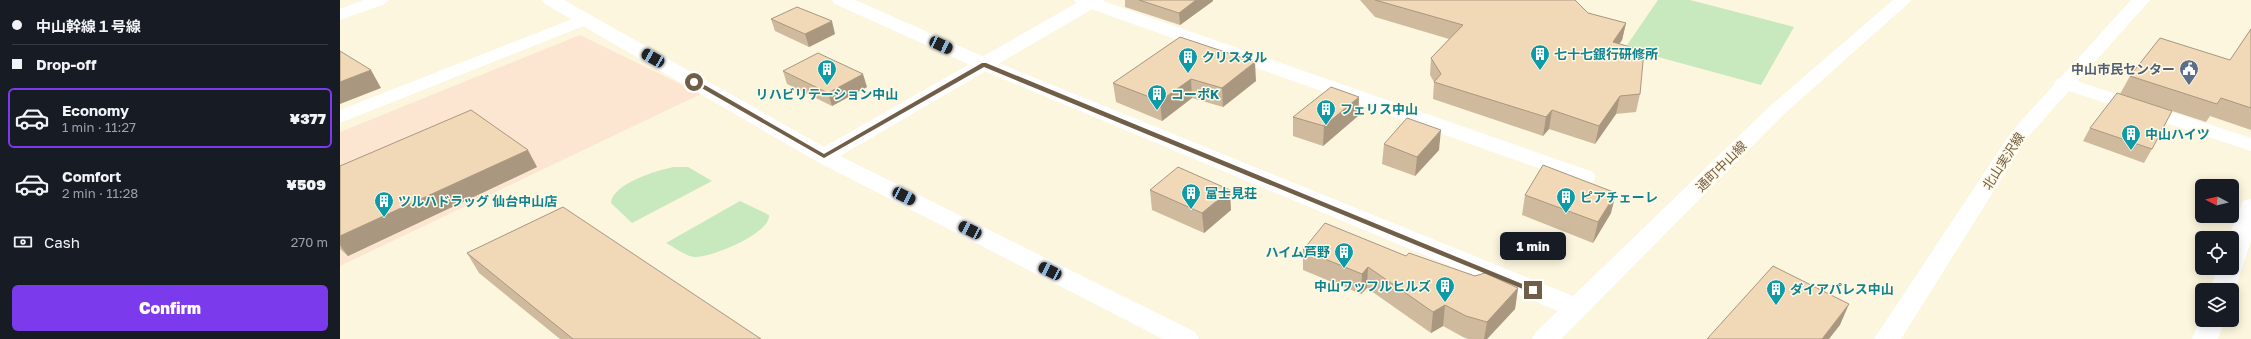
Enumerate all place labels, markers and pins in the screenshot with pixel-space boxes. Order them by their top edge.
building icon: 七十七銀行研修所 [1529,43,1551,71]
building icon: クリスタル [1177,46,1199,74]
place label: 七十七銀行研修所 [1554,46,1658,62]
place label: クリスタル [1202,49,1267,65]
building icon: リハビリテーション中山 [816,58,838,86]
public building icon: 中山市民センター [2178,58,2200,86]
place label: 中山市民センター [2071,61,2175,77]
building icon: コーポK [1146,83,1168,111]
place label: リハビリテーション中山 [756,86,898,102]
place label: コーポK [1171,86,1220,102]
building icon: フェリス中山 [1315,98,1337,126]
place label: フェリス中山 [1340,101,1418,117]
building icon: 中山ハイツ [2120,123,2142,151]
place label: 中山ハイツ [2145,126,2210,142]
building icon: 富士見荘 [1180,182,1202,210]
place label: 富士見荘 [1205,185,1257,201]
building icon: ピアチェーレ [1555,186,1577,214]
place label: ピアチェーレ [1580,189,1658,205]
building icon: ツルハドラッグ 仙台中山店 [373,190,395,218]
place label: ツルハドラッグ 仙台中山店 [398,193,557,209]
building icon: ハイム芦野 [1333,241,1355,269]
place label: ハイム芦野 [1266,244,1330,260]
building icon: 中山ワッフルヒルズ [1434,275,1456,303]
place label: 中山ワッフルヒルズ [1314,278,1431,294]
building icon: ダイアパレス中山 [1765,278,1787,306]
place label: ダイアパレス中山 [1790,281,1894,297]

